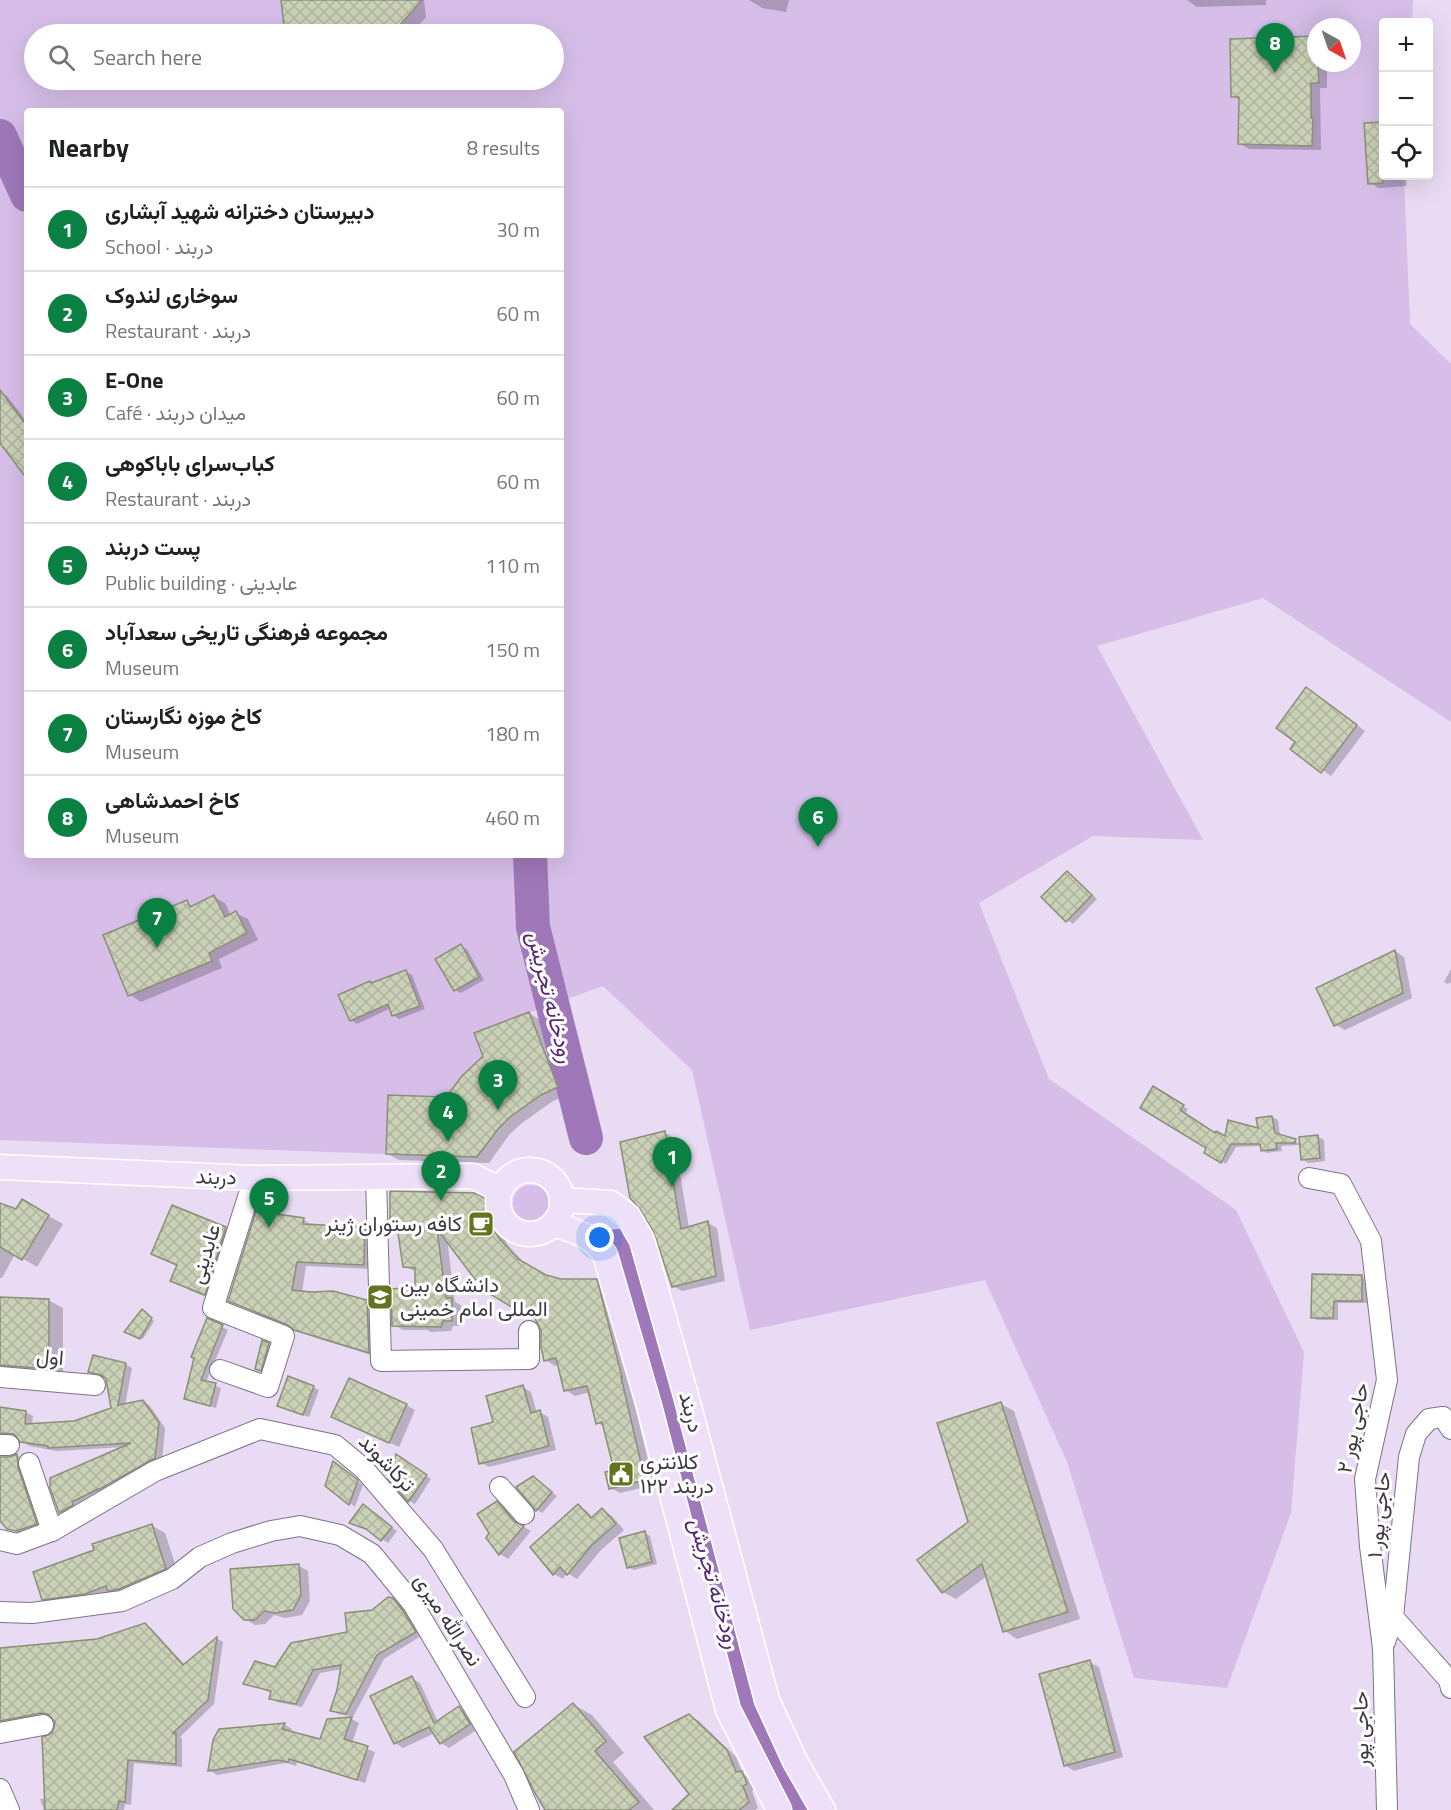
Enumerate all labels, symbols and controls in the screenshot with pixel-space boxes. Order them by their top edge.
north arrow [1307,18,1361,72]
map controls [1379,18,1433,180]
button: + [1379,18,1433,72]
pin: 8 [1256,23,1294,73]
search box [24,24,564,90]
text: Search here [93,40,202,74]
icon: search [45,41,78,74]
button: − [1379,72,1433,126]
button: locate [1379,126,1433,180]
text: Nearby [48,128,129,167]
text: 8 results [467,132,540,163]
text: دبیرستان دخترانه شهید آبشاری [105,194,374,228]
text: 1 [62,214,73,245]
text: 30 m [496,214,540,245]
text: School · دربند [105,231,213,262]
text: سوخاری لندوک [105,278,238,312]
text: 2 [62,298,73,329]
text: 60 m [496,298,540,329]
text: Restaurant · دربند [105,315,251,346]
text: E-One [105,363,164,397]
text: 3 [62,382,73,413]
text: 60 m [496,382,540,413]
text: Café · میدان دربند [105,397,246,428]
text: کباب‌سرای باباکوهی [105,446,275,480]
text: 4 [62,466,73,497]
text: 60 m [496,466,540,497]
text: Restaurant · دربند [105,483,251,514]
text: پست دربند [105,530,201,564]
text: 5 [62,550,73,581]
text: 110 m [485,550,540,581]
text: Public building · عابدینی [105,567,298,598]
text: مجموعه فرهنگی تاریخی سعدآباد [105,615,388,649]
text: 6 [62,634,73,665]
text: 150 m [485,634,540,665]
text: Museum [105,652,179,683]
text: کاخ موزه نگارستان [105,699,262,733]
text: 7 [62,718,73,749]
text: 180 m [485,718,540,749]
text: Museum [105,736,179,767]
text: کاخ احمدشاهی [105,783,240,817]
pin: 6 [798,798,838,847]
text: 8 [62,802,73,833]
text: 460 m [485,802,540,833]
text: Museum [105,820,179,851]
pin: 7 [138,898,176,948]
water label: رودخانه تجریش [518,927,584,1067]
pin: 3 [478,1060,518,1110]
pin: 4 [428,1092,468,1142]
pin: 1 [652,1138,692,1187]
pin: 2 [422,1152,460,1201]
street label: دربند [195,1159,237,1193]
pin: 5 [250,1178,288,1228]
place label: کافه رستوران ژینر [324,1207,462,1239]
cafe icon: کافه رستوران ژینر [466,1209,496,1239]
street label: عابدینی [180,1220,228,1288]
your location [585,1223,614,1252]
place label: دانشگاه بین المللی امام خمینی [400,1268,548,1324]
school or university icon: دانشگاه بین المللی امام خمینی [365,1282,395,1312]
street label: اول [35,1339,65,1373]
street label: حاجی پور ۲ [1328,1380,1376,1476]
street label: دربند [671,1388,713,1436]
street label: ترکاشوند [352,1426,424,1499]
place label: کلانتری ۱۲۲ دربند [640,1445,714,1501]
public building icon: کلانتری ۱۲۲ دربند [606,1459,636,1489]
street label: حاجی پور ۱ [1358,1470,1398,1560]
water label: رودخانه تجریش [680,1514,750,1653]
street label: نصرالله میری [407,1566,491,1672]
street label: حاجی پور [1343,1691,1377,1768]

